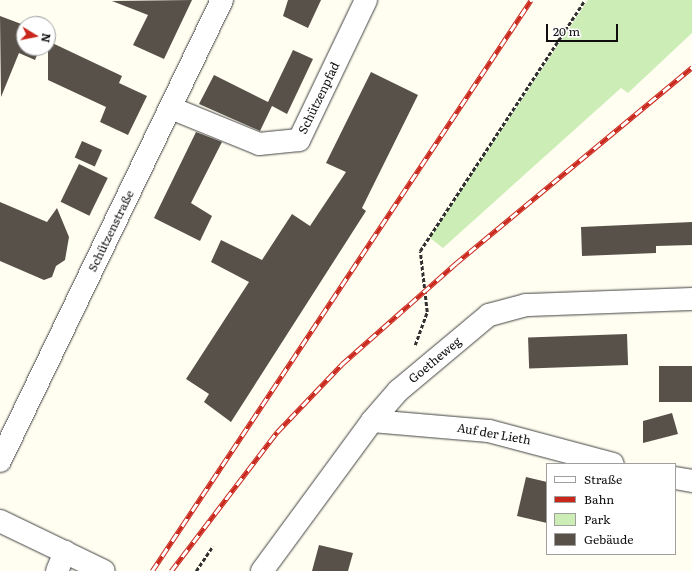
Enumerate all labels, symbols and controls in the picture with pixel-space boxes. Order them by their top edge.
north arrow [16,16,56,56]
scale bar [548,16,620,42]
text: 20 m [553,22,580,40]
text: N [38,32,56,44]
street label: Schützenpfad [295,60,343,136]
street label: Schützenstraße [85,188,137,274]
street label: Goetheweg [406,334,464,386]
street label: Auf der Lieth [456,420,532,448]
legend [546,463,676,555]
text: Straße [584,470,622,488]
text: Bahn [584,490,614,508]
text: Park [584,510,610,528]
text: Gebäude [584,530,633,548]

